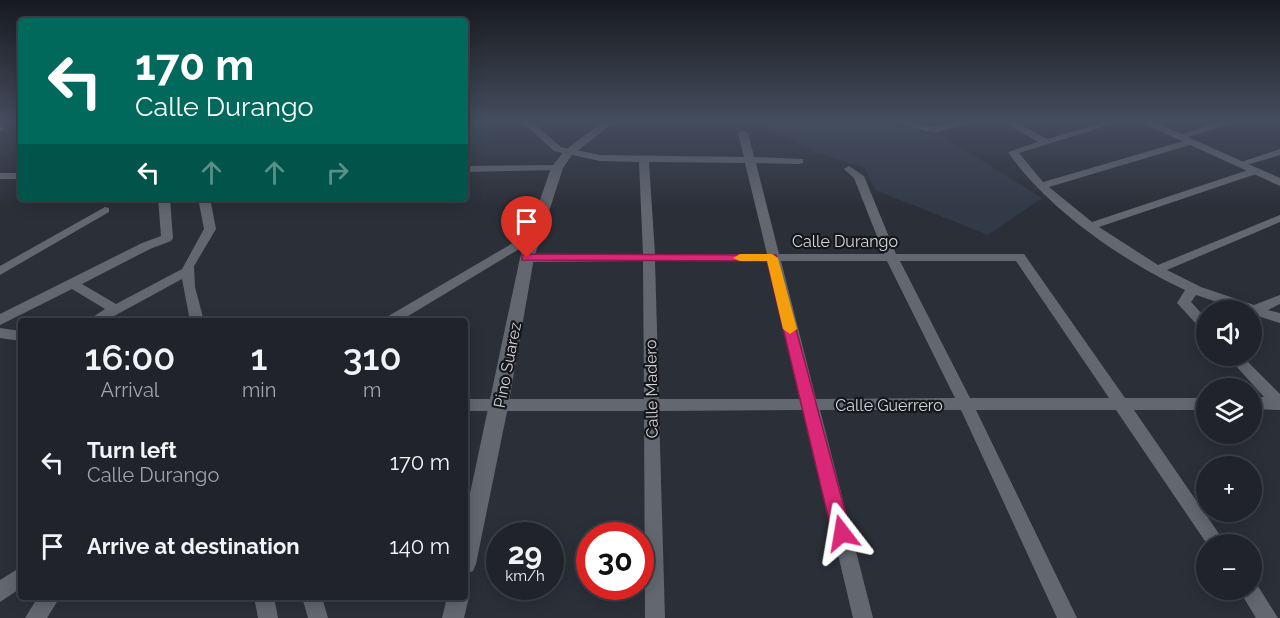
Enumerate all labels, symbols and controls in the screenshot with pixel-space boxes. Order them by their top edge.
text: 170 m [135,41,254,90]
icon: left [36,42,114,120]
text: Calle Durango [135,91,314,122]
icon: left [132,156,165,189]
icon: ahead [195,156,228,189]
icon: ahead [258,156,291,189]
icon: right [321,156,354,189]
pin [501,196,552,258]
icon: arrive [510,205,543,238]
street label: Calle Durango [792,232,898,251]
map controls [1196,300,1262,600]
button: sound [1196,300,1262,366]
street label: Pino Suarez [490,321,525,410]
text: 16:00 [84,336,175,378]
text: 1 [251,336,268,378]
text: 310 [343,336,402,378]
street label: Calle Madero [641,339,662,439]
text: Arrival [101,378,159,402]
text: min [242,378,276,402]
text: m [363,378,381,402]
button: layers [1196,378,1262,444]
street label: Calle Guerrero [835,396,943,415]
text: Turn left [87,437,177,463]
icon: left [36,446,69,479]
text: 170 m [390,449,450,475]
button: + [1196,456,1262,522]
text: Calle Durango [87,463,219,487]
position arrow [810,501,874,565]
speed limit sign: 30 [576,522,654,600]
icon: arrive [36,530,69,563]
text: Arrive at destination [87,533,300,559]
text: 140 m [389,533,450,559]
button: − [1196,534,1262,600]
text: 29 [508,536,542,571]
text: km/h [505,567,545,585]

